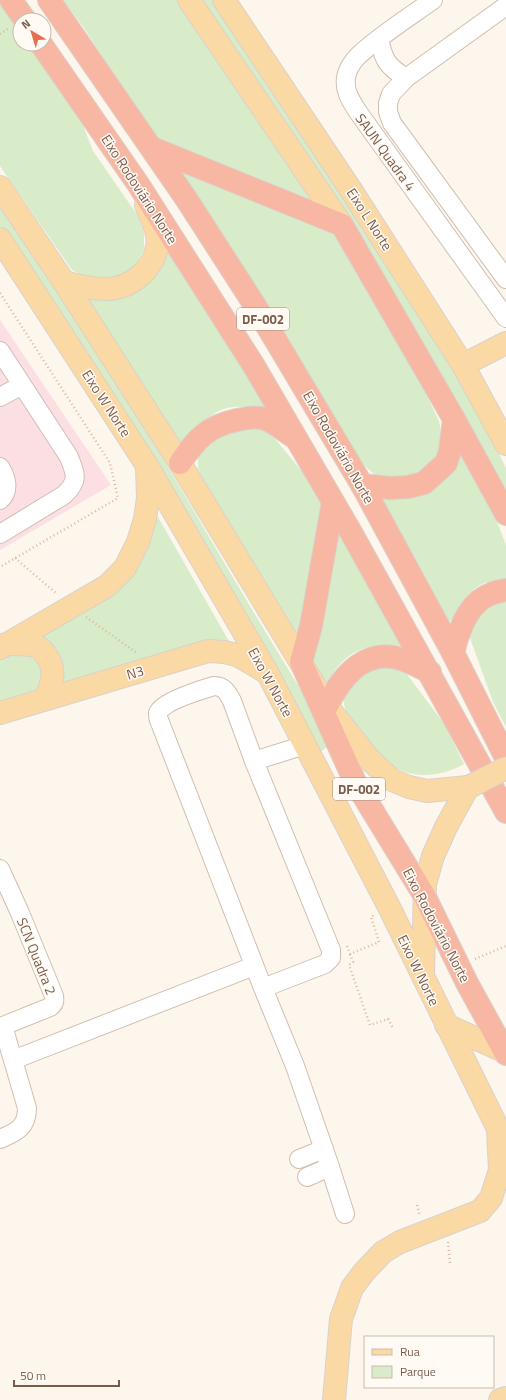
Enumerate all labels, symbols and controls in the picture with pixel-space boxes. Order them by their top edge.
north arrow [12,12,52,52]
text: N [18,15,34,33]
street label: SAUN Quadra 4 [351,109,421,195]
street label: Eixo Rodoviário Norte [97,130,183,248]
street label: Eixo L Norte [342,184,398,254]
road number: DF-002 [237,308,289,330]
street label: Eixo W Norte [77,365,137,441]
street label: Eixo Rodoviário Norte [298,387,380,507]
street label: Eixo W Norte [243,643,299,721]
street label: N3 [124,660,146,684]
road number: DF-002 [333,778,385,800]
street label: Eixo Rodoviário Norte [398,864,476,986]
street label: SCN Quadra 2 [12,914,62,998]
street label: Eixo W Norte [393,931,445,1009]
legend [364,1336,494,1388]
text: Rua [400,1342,420,1361]
scale bar [14,1362,119,1388]
text: Parque [400,1362,436,1381]
text: 50 m [20,1366,46,1385]

